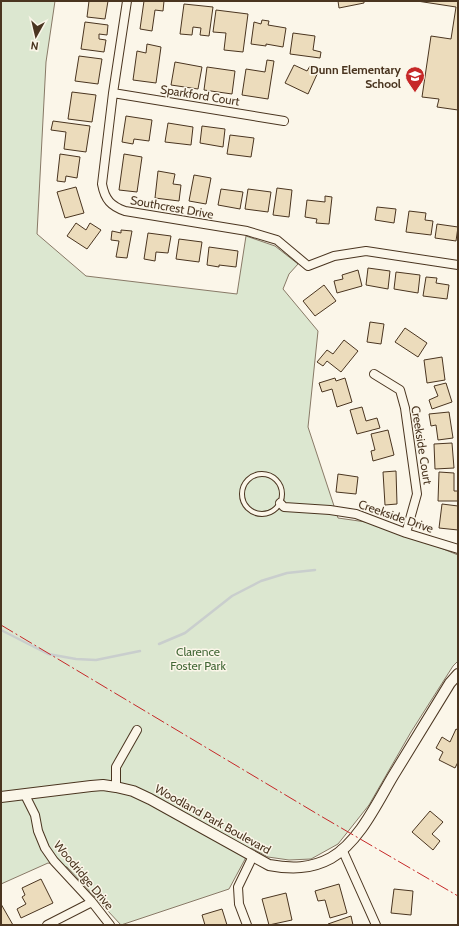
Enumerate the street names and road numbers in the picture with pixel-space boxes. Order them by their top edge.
street label: Sparkford Court [159,81,241,109]
street label: Southcrest Drive [129,192,215,222]
street label: Creekside Court [408,405,436,485]
street label: Creekside Drive [356,496,436,536]
street label: Woodland Park Boulevard [152,781,274,857]
street label: Woodridge Drive [51,837,117,913]

